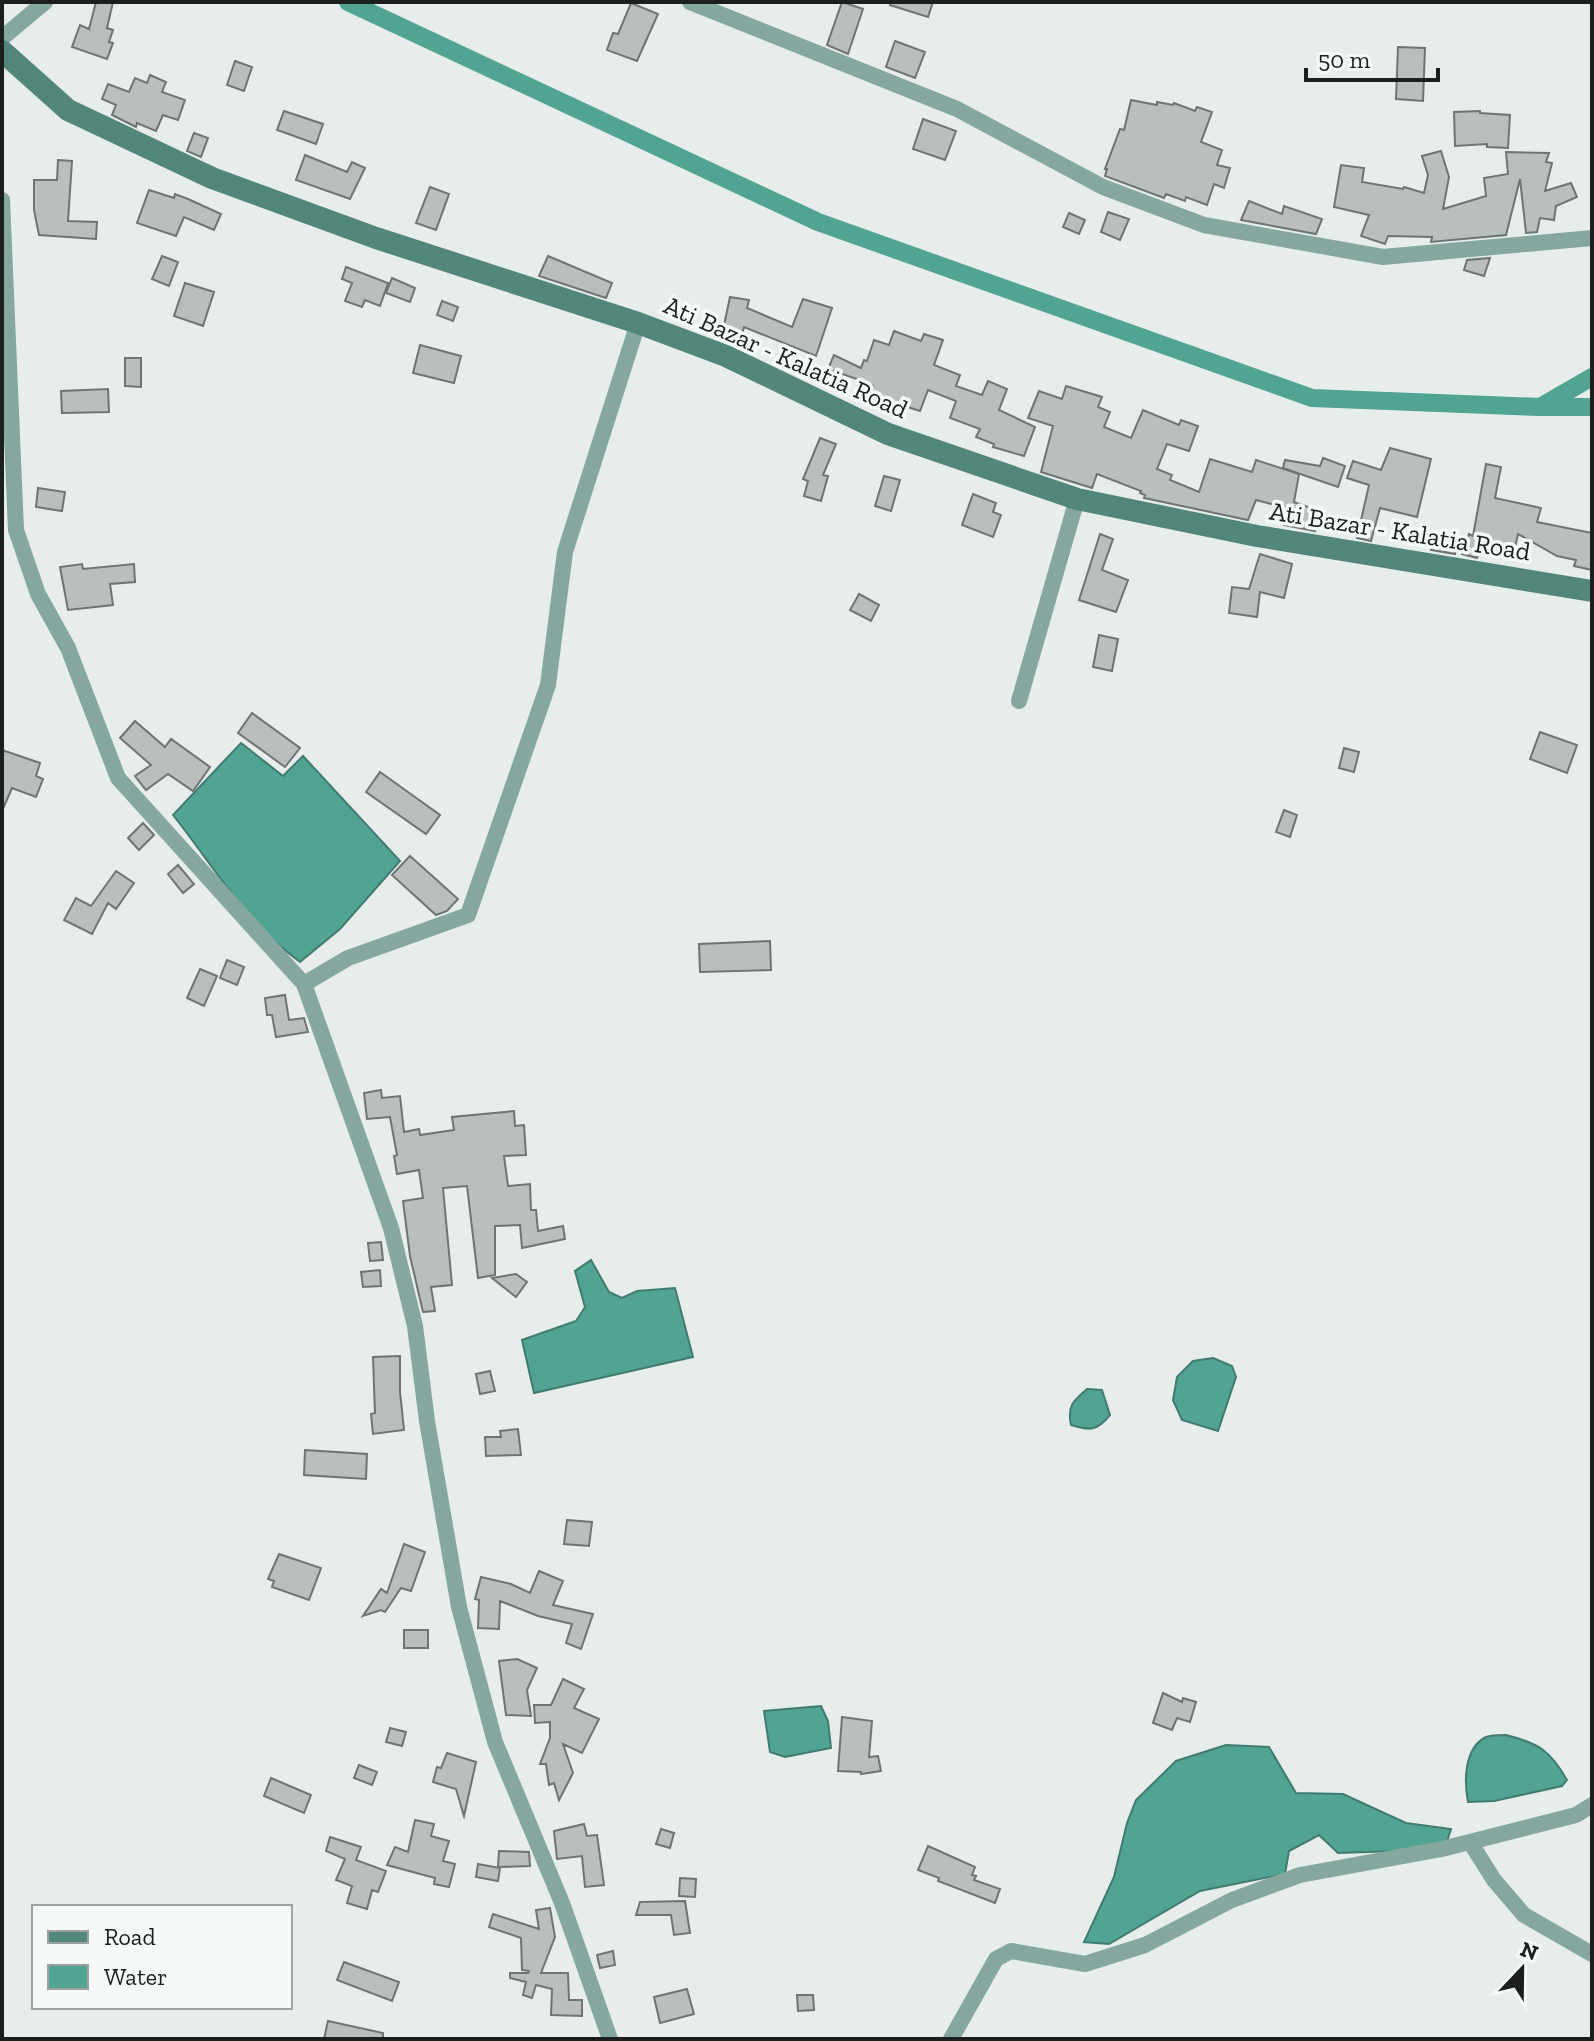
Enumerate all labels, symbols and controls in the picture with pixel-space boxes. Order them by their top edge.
scale bar [1306,32,1438,82]
text: 50 m [1318,45,1371,74]
street label: Ati Bazar - Kalatia Road [659,289,913,425]
street label: Ati Bazar - Kalatia Road [1267,495,1533,567]
legend [32,1905,292,2009]
text: Road [104,1922,156,1951]
north arrow [1482,1929,1562,2009]
text: N [1516,1935,1542,1967]
text: Water [104,1962,167,1991]

